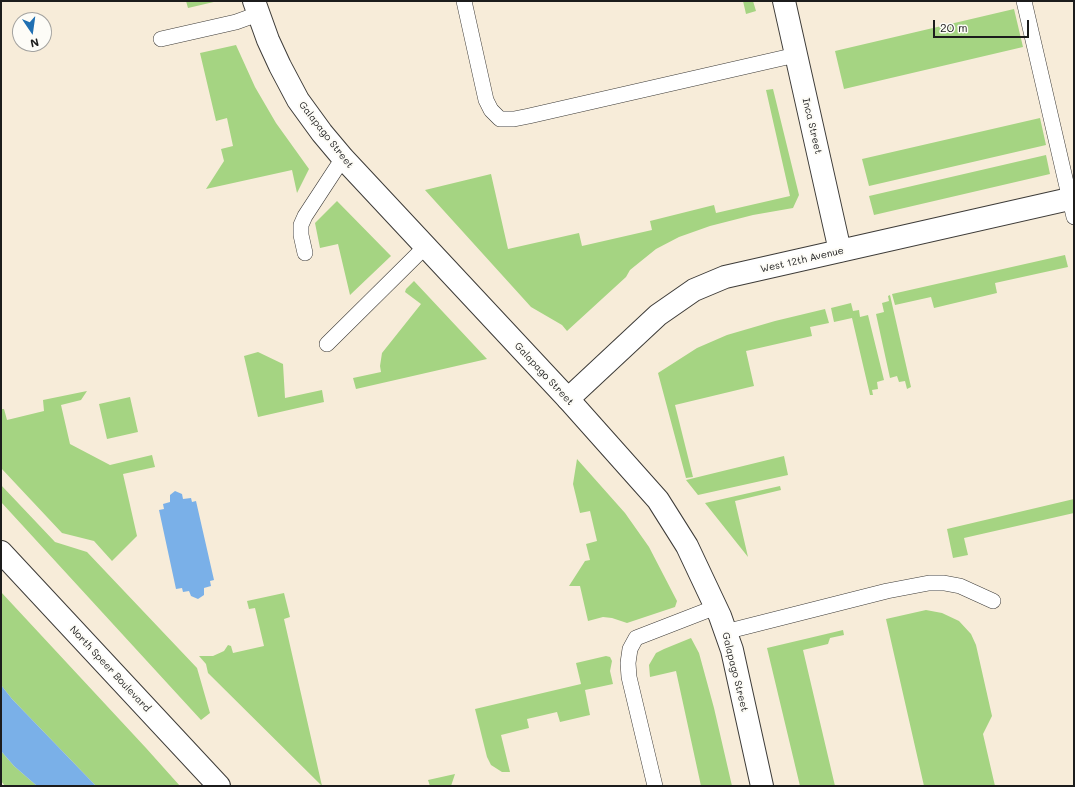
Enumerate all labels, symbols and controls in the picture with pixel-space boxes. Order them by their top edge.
north arrow [12,12,52,52]
scale bar [935,12,1031,38]
text: 20 m [940,19,968,35]
text: N [29,35,40,51]
street label: Inca Street [800,97,824,155]
street label: Galapago Street [296,99,356,171]
street label: West 12th Avenue [759,245,845,275]
street label: Galapago Street [512,340,576,408]
street label: North Speer Boulevard [67,624,153,714]
street label: Galapago Street [719,631,751,713]

